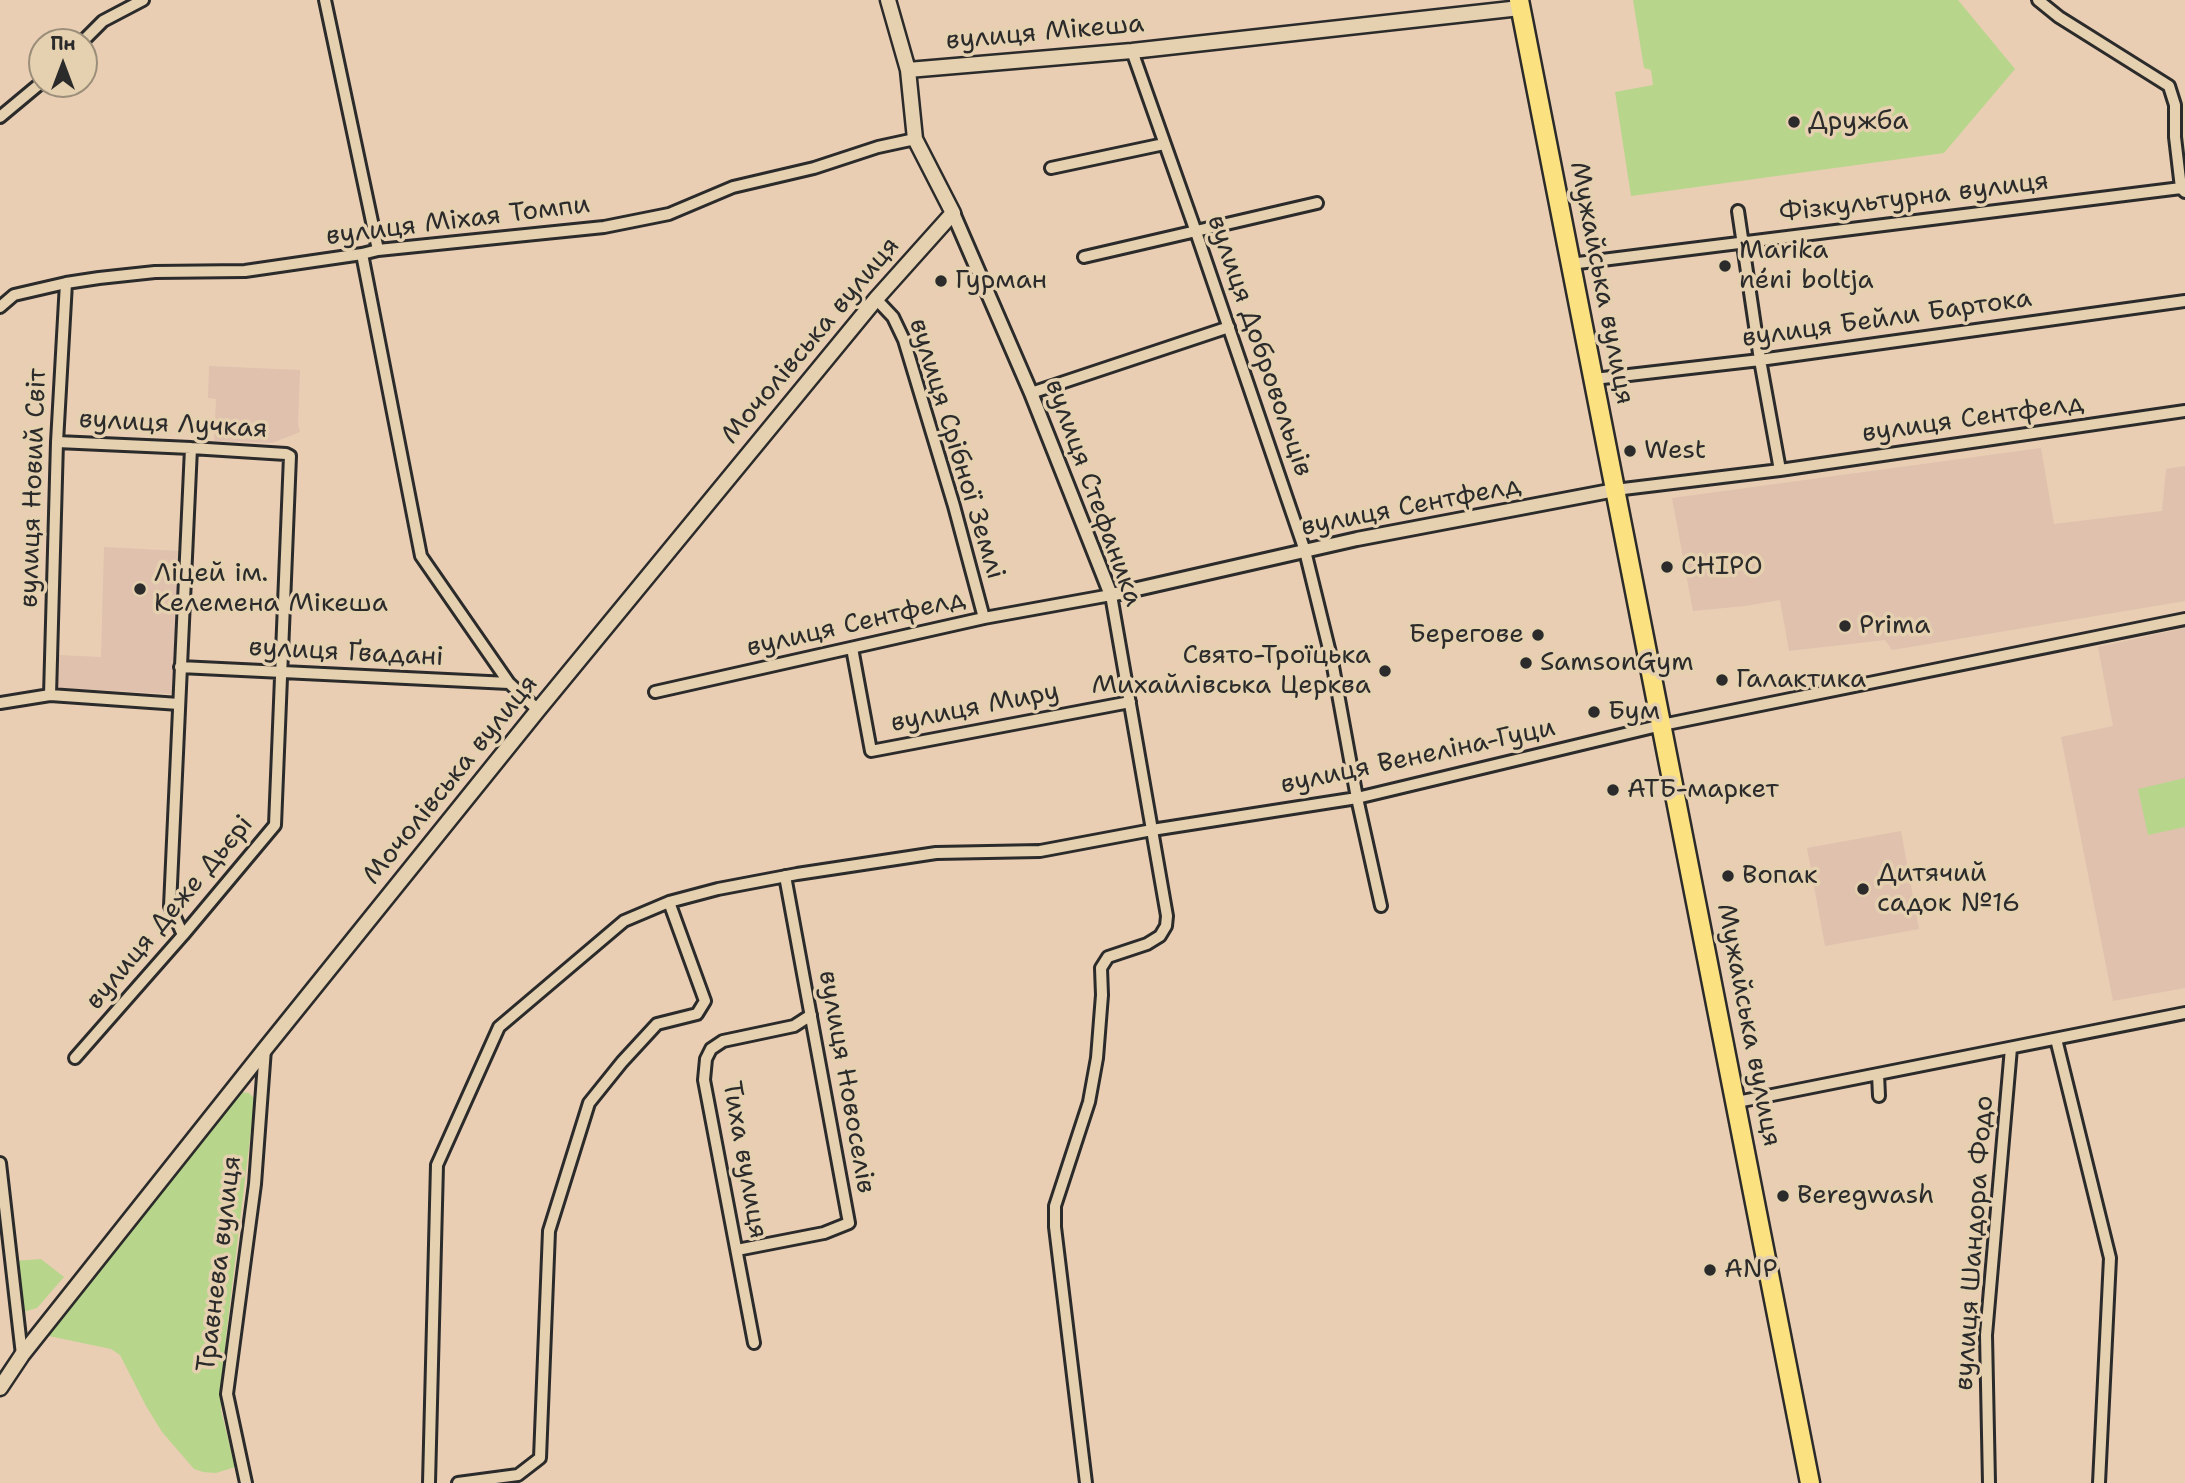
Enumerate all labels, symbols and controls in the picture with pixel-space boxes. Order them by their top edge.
street label: вулиця Мікеша [945,9,1145,57]
north arrow [28,28,98,98]
text: Пн [50,31,76,56]
place label: Дружба [1808,106,1909,138]
marker: Дружба [1786,114,1802,130]
street label: Мужайська вулиця [1562,159,1640,407]
street label: Фізкультурна вулиця [1778,166,2050,230]
street label: вулиця Міхая Томпи [324,189,592,253]
street label: вулиця Добровольців [1200,211,1318,481]
street label: Мочолівська вулиця [715,231,907,451]
place label: Marika néni boltja [1739,235,1874,296]
marker: Marika néni boltja [1717,258,1733,274]
place label: Гурман [955,265,1047,297]
marker: Гурман [933,273,949,289]
street label: вулиця Бейли Бартока [1740,283,2034,355]
street label: вулиця Срібної Землі [901,315,1011,583]
street label: вулиця Новий Світ [14,368,54,608]
street label: вулиця Стефаника [1037,375,1149,611]
street label: вулиця Сентфелд [1860,388,2086,450]
street label: вулиця Лучкая [78,404,268,446]
place label: West [1644,435,1706,467]
marker: West [1622,443,1638,459]
street label: вулиця Сентфелд [1298,470,1524,544]
place label: CHIPO [1681,551,1763,583]
place label: Ліцей ім. Келемена Мікеша [154,558,388,620]
marker: CHIPO [1659,559,1675,575]
marker: Ліцей ім. Келемена Мікеша [132,581,148,597]
street label: вулиця Сентфелд [744,584,968,664]
place label: Prima [1859,610,1931,642]
marker: Prima [1837,618,1853,634]
place label: Берегове [1409,619,1524,651]
marker: Берегове [1530,627,1546,643]
street label: вулиця Ґвадані [248,632,444,674]
place label: Свято-Троїцька Михайлівська Церква [1092,640,1371,702]
place label: SamsonGym [1540,647,1694,679]
marker: SamsonGym [1518,655,1534,671]
marker: Свято-Троїцька Михайлівська Церква [1377,663,1393,679]
place label: Галактика [1736,664,1866,696]
street label: Мочолівська вулиця [357,669,545,891]
marker: Галактика [1714,672,1730,688]
street label: вулиця Миру [888,676,1062,740]
place label: Бум [1608,696,1660,728]
marker: Бум [1586,704,1602,720]
street label: вулиця Венеліна-Гуци [1278,713,1558,801]
place label: АТБ-маркет [1627,774,1779,806]
marker: АТБ-маркет [1605,782,1621,798]
street label: вулиця Деже Дьєрі [80,810,260,1016]
place label: Дитячий садок №16 [1877,858,2020,920]
place label: Вопак [1742,860,1818,892]
marker: Вопак [1720,868,1736,884]
marker: Дитячий садок №16 [1855,881,1871,897]
street label: Мужайська вулиця [1709,901,1787,1149]
street label: вулиця Новоселів [811,968,881,1196]
street label: Тиха вулиця [715,1079,773,1241]
street label: вулиця Шандора Фодо [1949,1094,2001,1392]
street label: Травнева вулиця [191,1154,249,1374]
place label: Beregwash [1797,1180,1934,1212]
marker: Beregwash [1775,1188,1791,1204]
place label: ANP [1724,1254,1778,1286]
marker: ANP [1702,1262,1718,1278]

